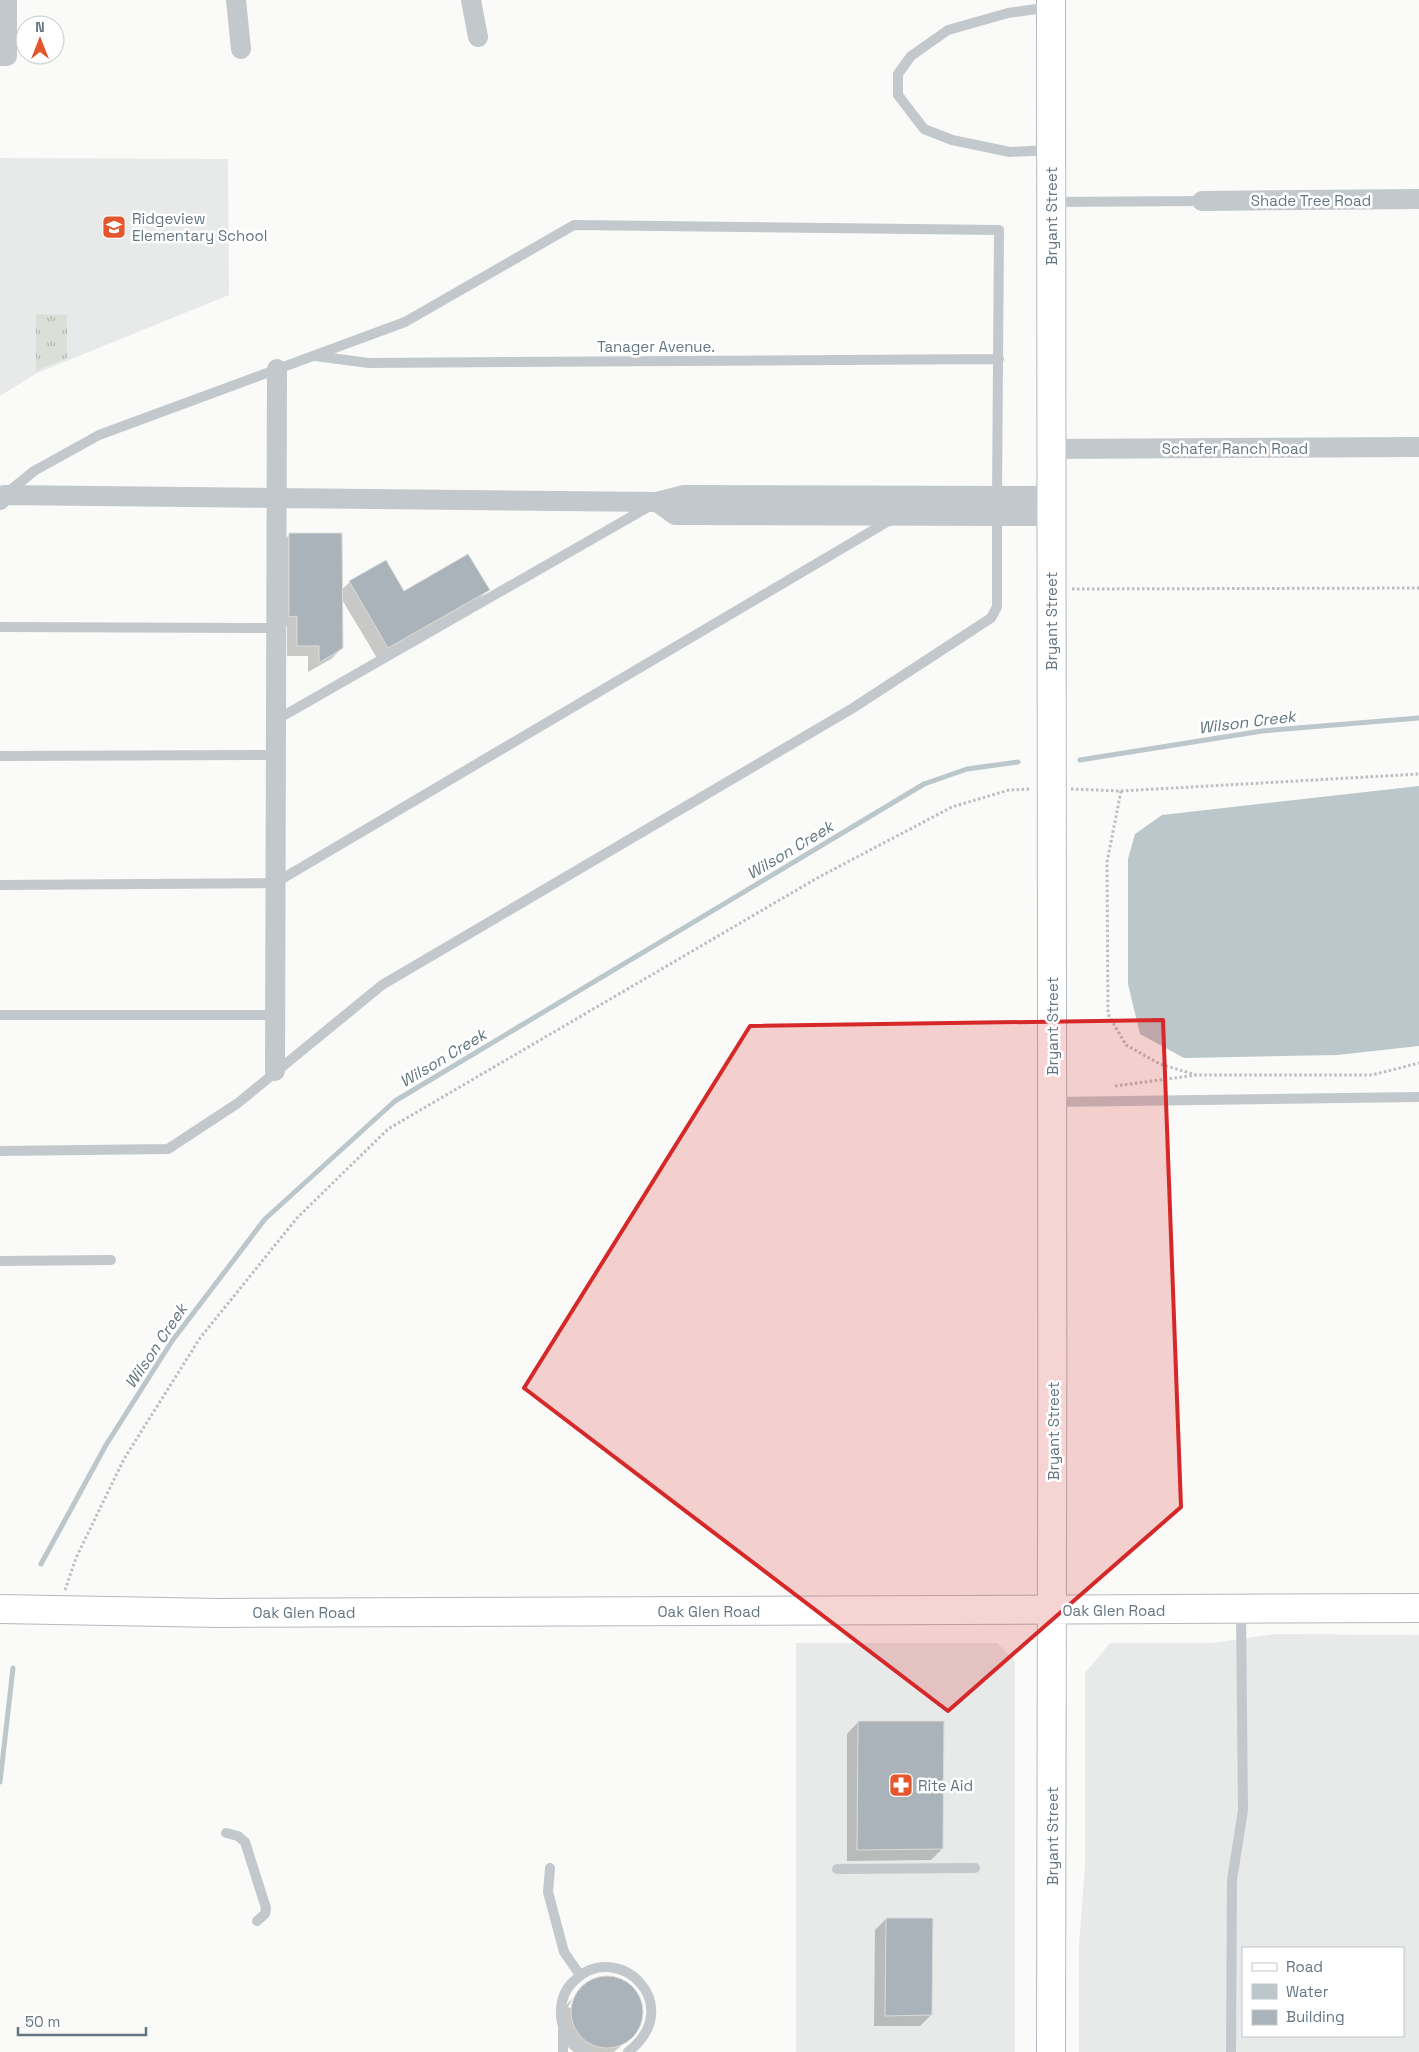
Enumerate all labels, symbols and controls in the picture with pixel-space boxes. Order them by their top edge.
north arrow [15,15,65,65]
text: N [35,18,45,36]
street label: Bryant Street [1042,166,1061,265]
street label: Shade Tree Road [1251,191,1371,210]
place label: Ridgeview Elementary School [132,209,268,245]
school or university icon: Ridgeview Elementary School [101,214,127,240]
street label: Tanager Avenue. [597,337,715,356]
street label: Schafer Ranch Road [1162,439,1308,458]
street label: Bryant Street [1042,571,1061,670]
water label: Wilson Creek [1197,705,1299,738]
water label: Wilson Creek [743,815,839,884]
street label: Bryant Street [1043,976,1062,1075]
water label: Wilson Creek [396,1023,492,1092]
water label: Wilson Creek [120,1298,193,1392]
street label: Bryant Street [1044,1381,1063,1480]
street label: Oak Glen Road [1063,1601,1165,1620]
street label: Oak Glen Road [658,1602,760,1621]
street label: Oak Glen Road [253,1603,355,1622]
pharmacy icon: Rite Aid [888,1772,914,1798]
place label: Rite Aid [918,1776,973,1795]
street label: Bryant Street [1043,1786,1062,1885]
legend [1242,1947,1404,2037]
text: Road [1286,1957,1323,1976]
text: Water [1286,1982,1329,2001]
scale bar [18,2004,145,2036]
text: Building [1286,2007,1345,2026]
text: 50 m [25,2012,60,2031]

